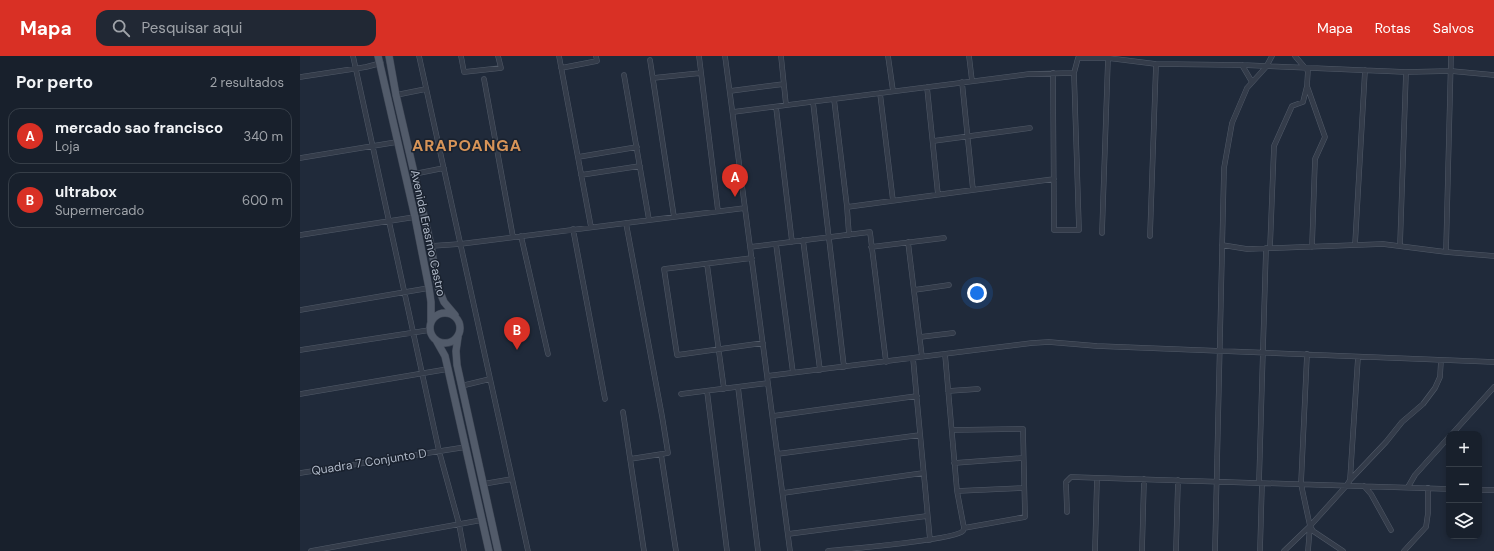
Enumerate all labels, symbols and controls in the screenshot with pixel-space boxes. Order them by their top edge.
search box [96,10,376,46]
text: Mapa [20,16,72,41]
icon: search [110,17,132,39]
text: Pesquisar aqui [142,18,242,38]
text: Mapa [1317,19,1353,37]
text: Rotas [1375,19,1411,37]
text: Salvos [1433,19,1474,37]
text: Por perto [16,71,93,93]
text: 2 resultados [210,74,284,91]
text: mercado sao francisco [55,118,223,138]
text: A [25,128,35,145]
text: 340 m [243,128,283,145]
district label: ARAPOANGA [412,135,522,156]
text: Loja [55,138,80,155]
pin: A [722,164,748,197]
street label: Avenida Erasmo Castro [407,168,449,298]
text: ultrabox [55,182,117,202]
text: B [26,192,34,209]
text: 600 m [242,192,283,209]
text: Supermercado [55,202,144,219]
your location [967,283,987,303]
pin: B [504,317,530,350]
map controls [1446,431,1482,539]
button: + [1446,431,1482,467]
street label: Quadra 7 Conjunto D [310,445,428,479]
button: − [1446,467,1482,503]
button: layers [1446,503,1482,539]

